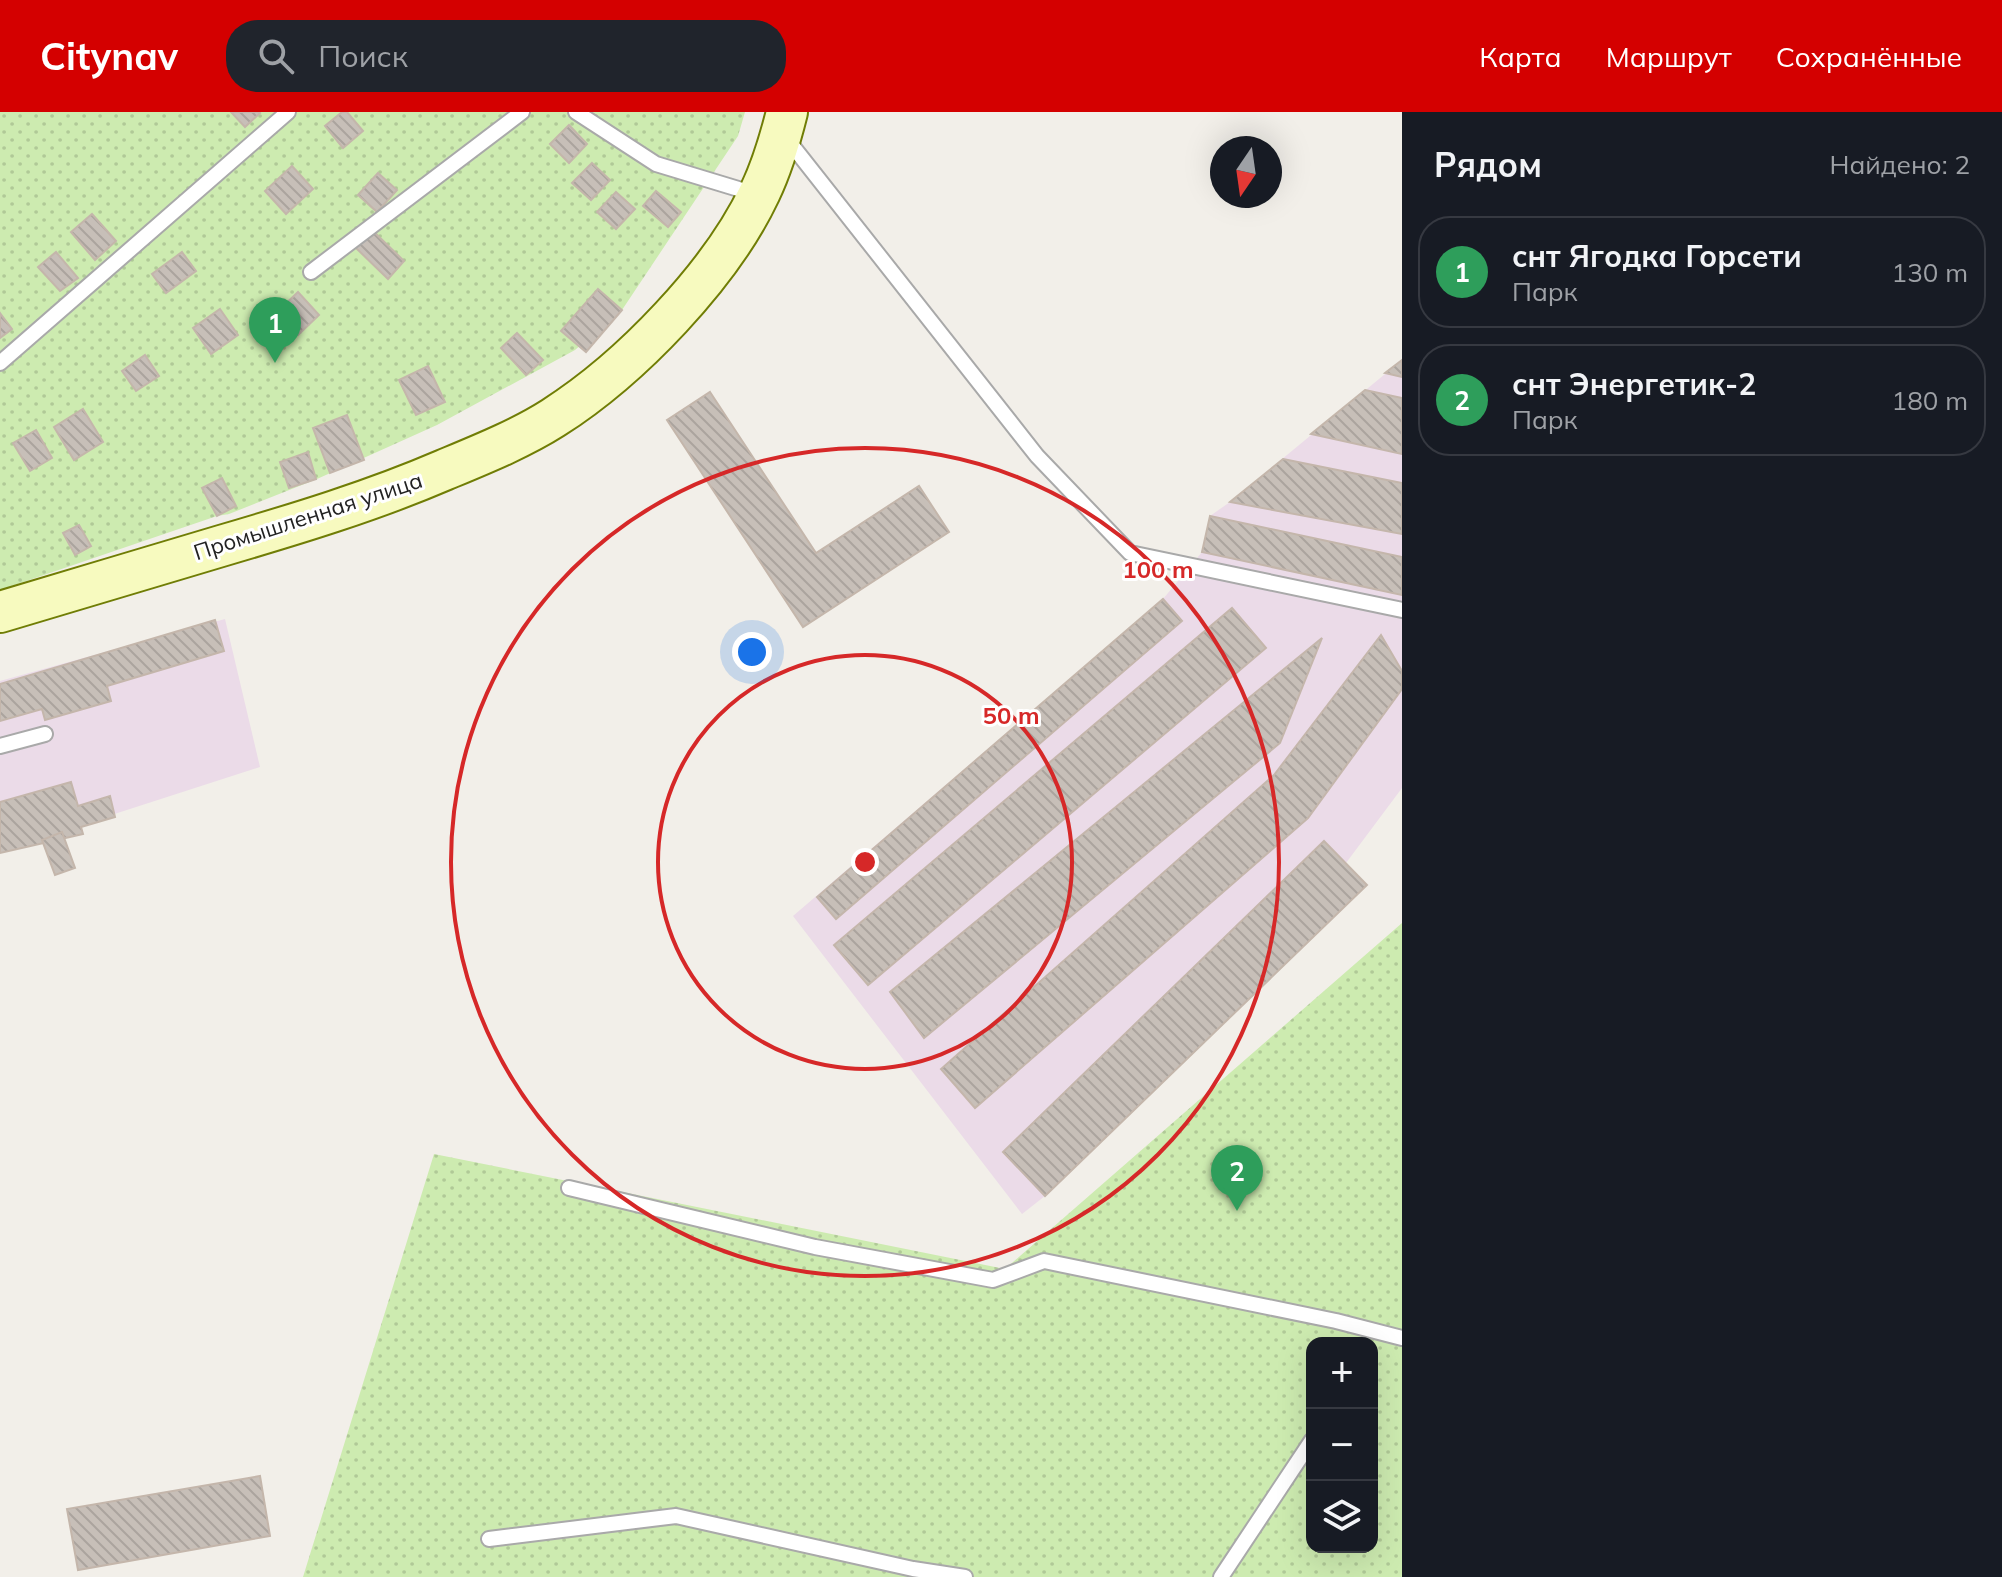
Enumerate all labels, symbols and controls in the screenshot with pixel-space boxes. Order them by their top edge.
search box [226,20,786,92]
text: Citynav [40,32,178,80]
icon: search [254,34,298,78]
text: Поиск [318,37,408,75]
text: Карта [1479,39,1562,74]
text: Маршрут [1606,39,1732,74]
text: Сохранённые [1776,39,1962,74]
north arrow [1210,136,1282,208]
text: Рядом [1434,143,1542,186]
text: Найдено: 2 [1830,148,1970,181]
text: снт Ягодка Горсети [1512,237,1802,275]
text: 1 [1454,256,1470,289]
text: 130 m [1892,256,1968,289]
text: Парк [1512,275,1578,308]
pin: 1 [249,297,301,363]
text: снт Энергетик-2 [1512,365,1756,403]
text: 2 [1454,384,1470,417]
text: 180 m [1892,384,1968,417]
text: Парк [1512,403,1578,436]
street label: Промышленная улица [190,466,426,566]
text: 100 m [1122,554,1194,584]
your location [732,632,772,672]
text: 50 m [983,700,1039,730]
centre of rings [851,848,879,876]
pin: 2 [1211,1145,1263,1211]
map controls [1306,1337,1378,1553]
button: + [1306,1337,1378,1409]
button: − [1306,1409,1378,1481]
button: layers [1306,1481,1378,1553]

